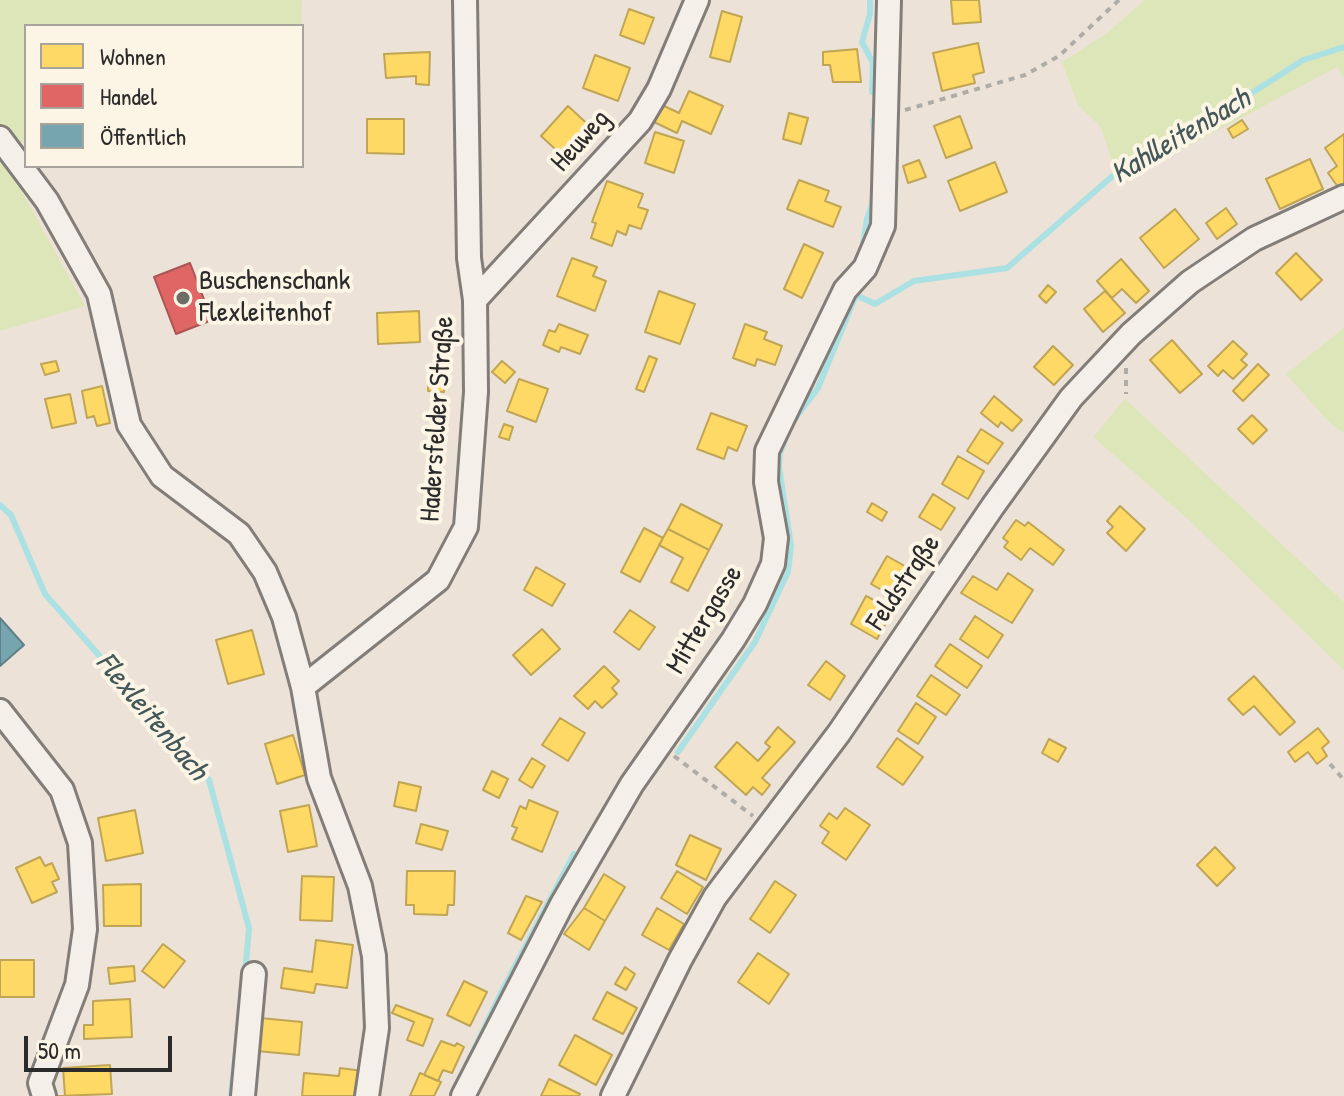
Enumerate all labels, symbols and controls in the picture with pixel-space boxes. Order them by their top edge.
legend [24,24,304,168]
text: Wohnen [100,40,166,72]
text: Handel [100,80,157,112]
water label: Kahlleitenbach [1105,81,1257,193]
street label: Heuweg [544,103,618,179]
text: Öffentlich [100,120,186,152]
place label: Buschenschank Flexleitenhof [199,265,350,331]
marker: Buschenschank Flexleitenhof [174,289,192,307]
street label: Hadersfelder Straße [414,315,462,523]
street label: Feldstraße [860,529,948,637]
street label: Mittergasse [660,560,750,680]
water label: Flexleitenbach [87,646,215,788]
scale bar [28,1020,176,1070]
text: 50 m [38,1034,81,1066]

